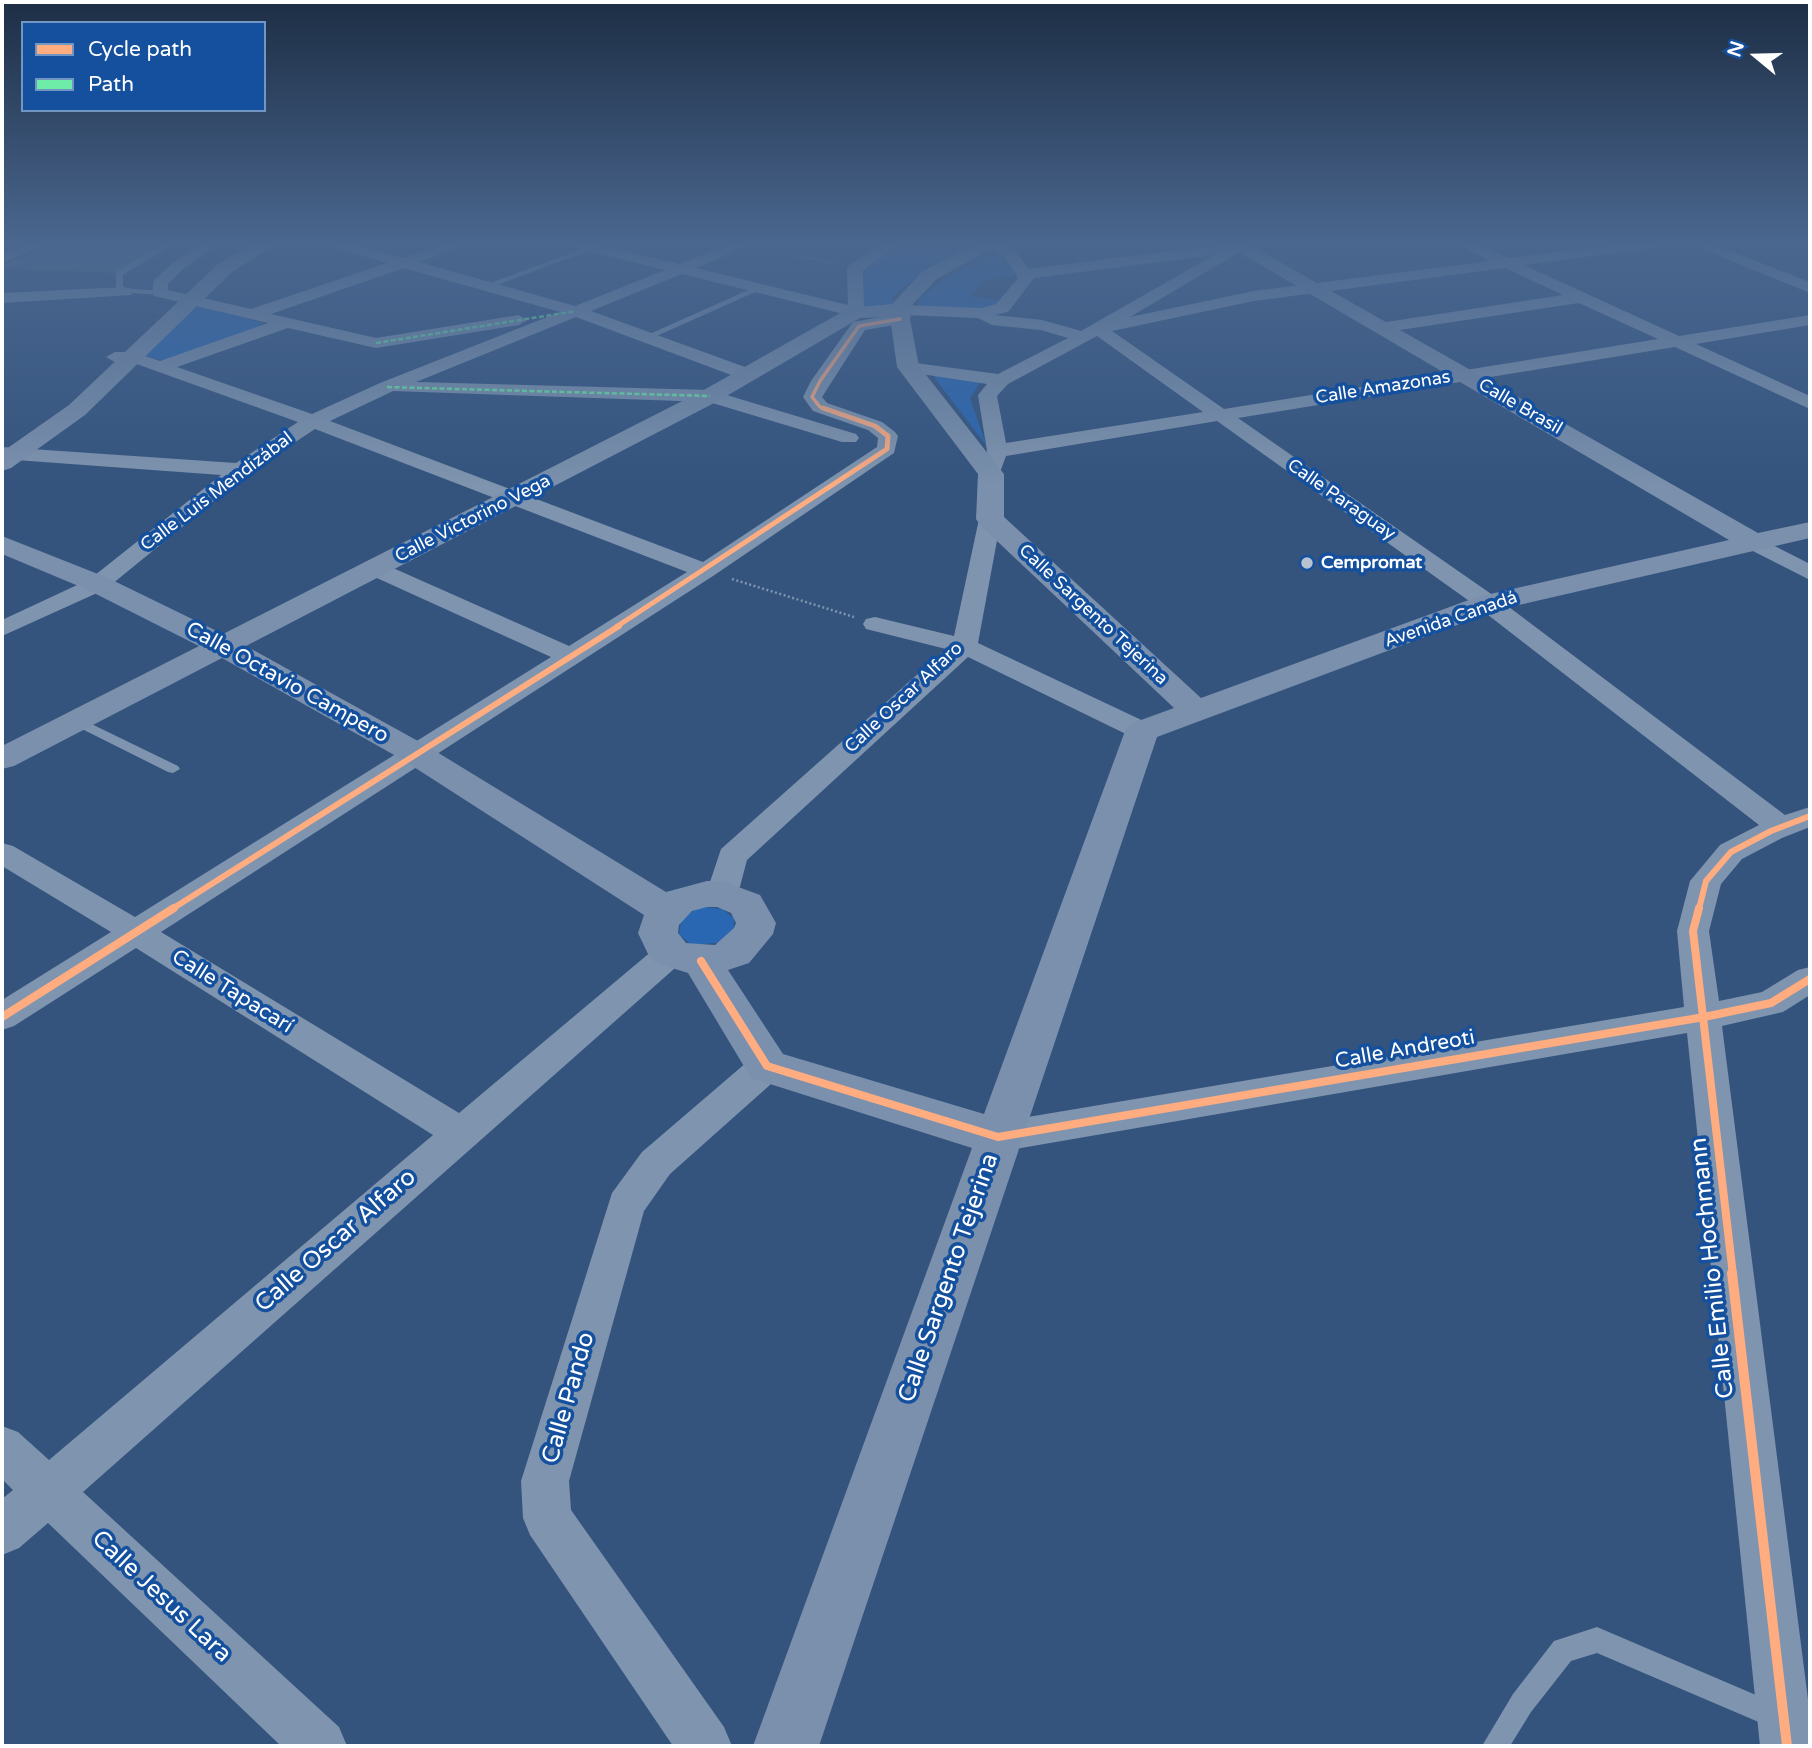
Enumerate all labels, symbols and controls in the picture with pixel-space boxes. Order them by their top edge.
legend [21,21,266,112]
north arrow [1721,21,1791,91]
text: Cycle path [88,37,192,62]
text: N [1723,38,1749,60]
text: Path [88,72,134,97]
street label: Calle Amazonas [1314,367,1452,409]
street label: Calle Brasil [1474,374,1566,440]
street label: Calle Luis Mendizábal [137,428,297,556]
street label: Calle Paraguay [1283,455,1399,545]
street label: Calle Victorino Vega [392,470,554,568]
street label: Calle Sargento Tejerina [1014,540,1172,690]
place label: Cempromat [1321,552,1422,574]
marker: Cempromat [1299,555,1315,571]
street label: Avenida Canadá [1382,587,1520,653]
street label: Calle Octavio Campero [181,617,393,749]
street label: Calle Oscar Alfaro [841,638,967,758]
street label: Calle Tapacarí [167,945,297,1039]
street label: Calle Andreoti [1333,1025,1477,1075]
street label: Calle Emilio Hochmann [1685,1136,1741,1400]
street label: Calle Sargento Tejerina [893,1150,1005,1406]
street label: Calle Oscar Alfaro [250,1163,422,1319]
street label: Calle Pando [537,1329,601,1467]
street label: Calle Jesus Lara [85,1525,237,1669]

